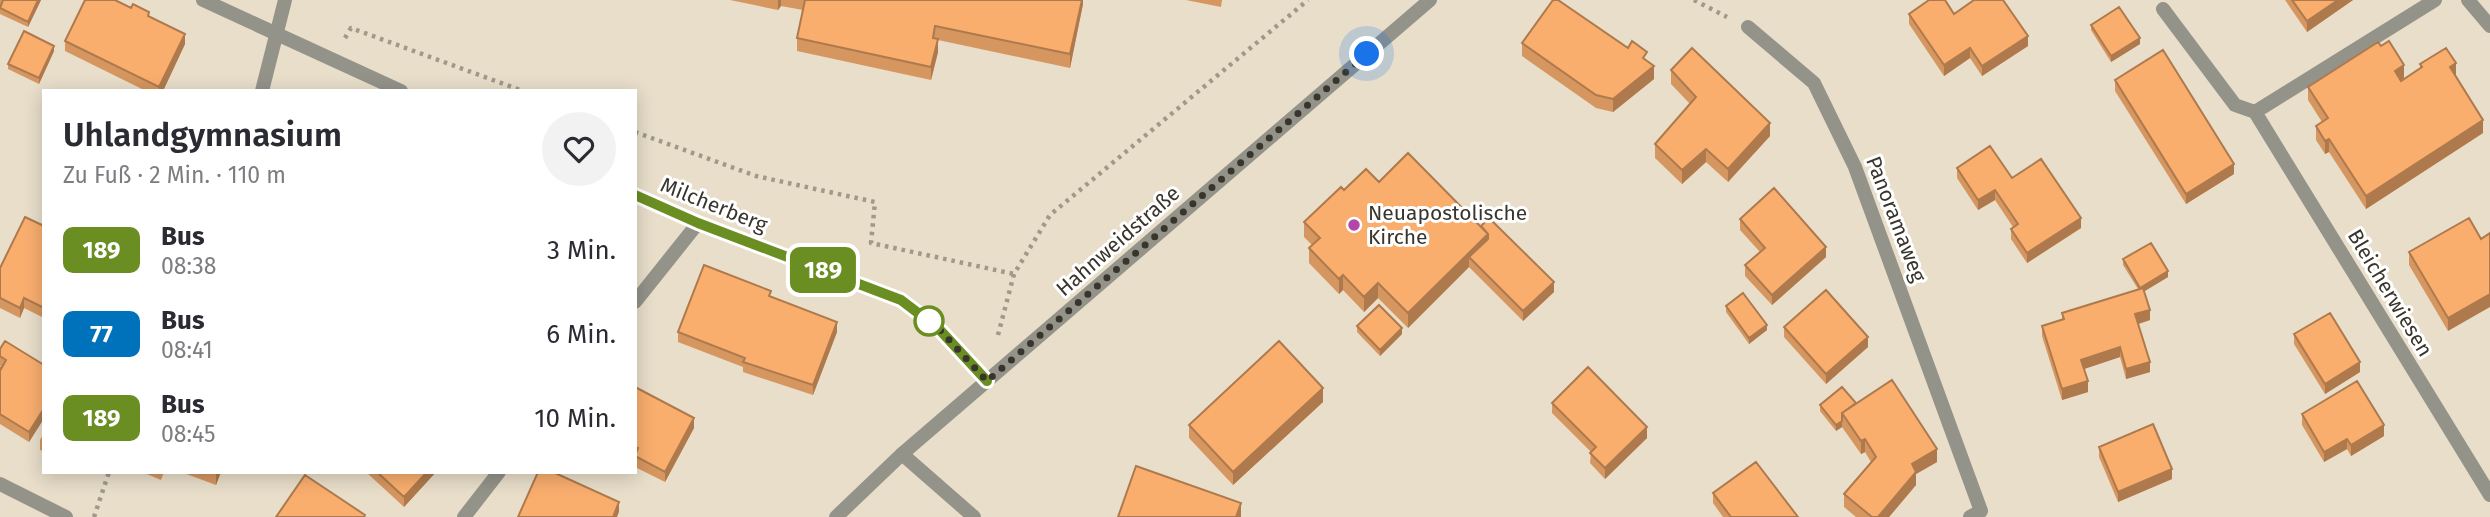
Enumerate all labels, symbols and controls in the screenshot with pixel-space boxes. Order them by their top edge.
your location [1349,36,1384,71]
button: heart [542,112,616,186]
text: Uhlandgymnasium [63,115,342,155]
street label: Panoramaweg [1860,152,1932,286]
text: Zu Fuß · 2 Min. · 110 m [63,161,286,189]
street label: Milcherberg [657,172,771,238]
street label: Hahnweidstraße [1051,180,1185,302]
place label: Neuapostolische Kirche [1368,200,1527,250]
marker: Neuapostolische Kirche [1346,217,1362,233]
text: Bus [161,221,204,252]
street label: Bleicherwiesen [2342,225,2438,361]
text: 3 Min. [547,235,616,266]
text: 189 [82,236,121,264]
line badge: 189 [783,247,863,293]
text: 08:38 [161,252,216,280]
text: 189 [804,256,842,284]
text: Bus [161,305,204,336]
unlabelled marker [914,306,944,336]
text: 6 Min. [546,319,616,350]
text: 77 [90,320,113,348]
text: 08:41 [161,336,213,364]
text: Bus [161,389,204,420]
text: 10 Min. [534,403,616,434]
text: 189 [82,404,121,432]
text: 08:45 [161,420,215,448]

